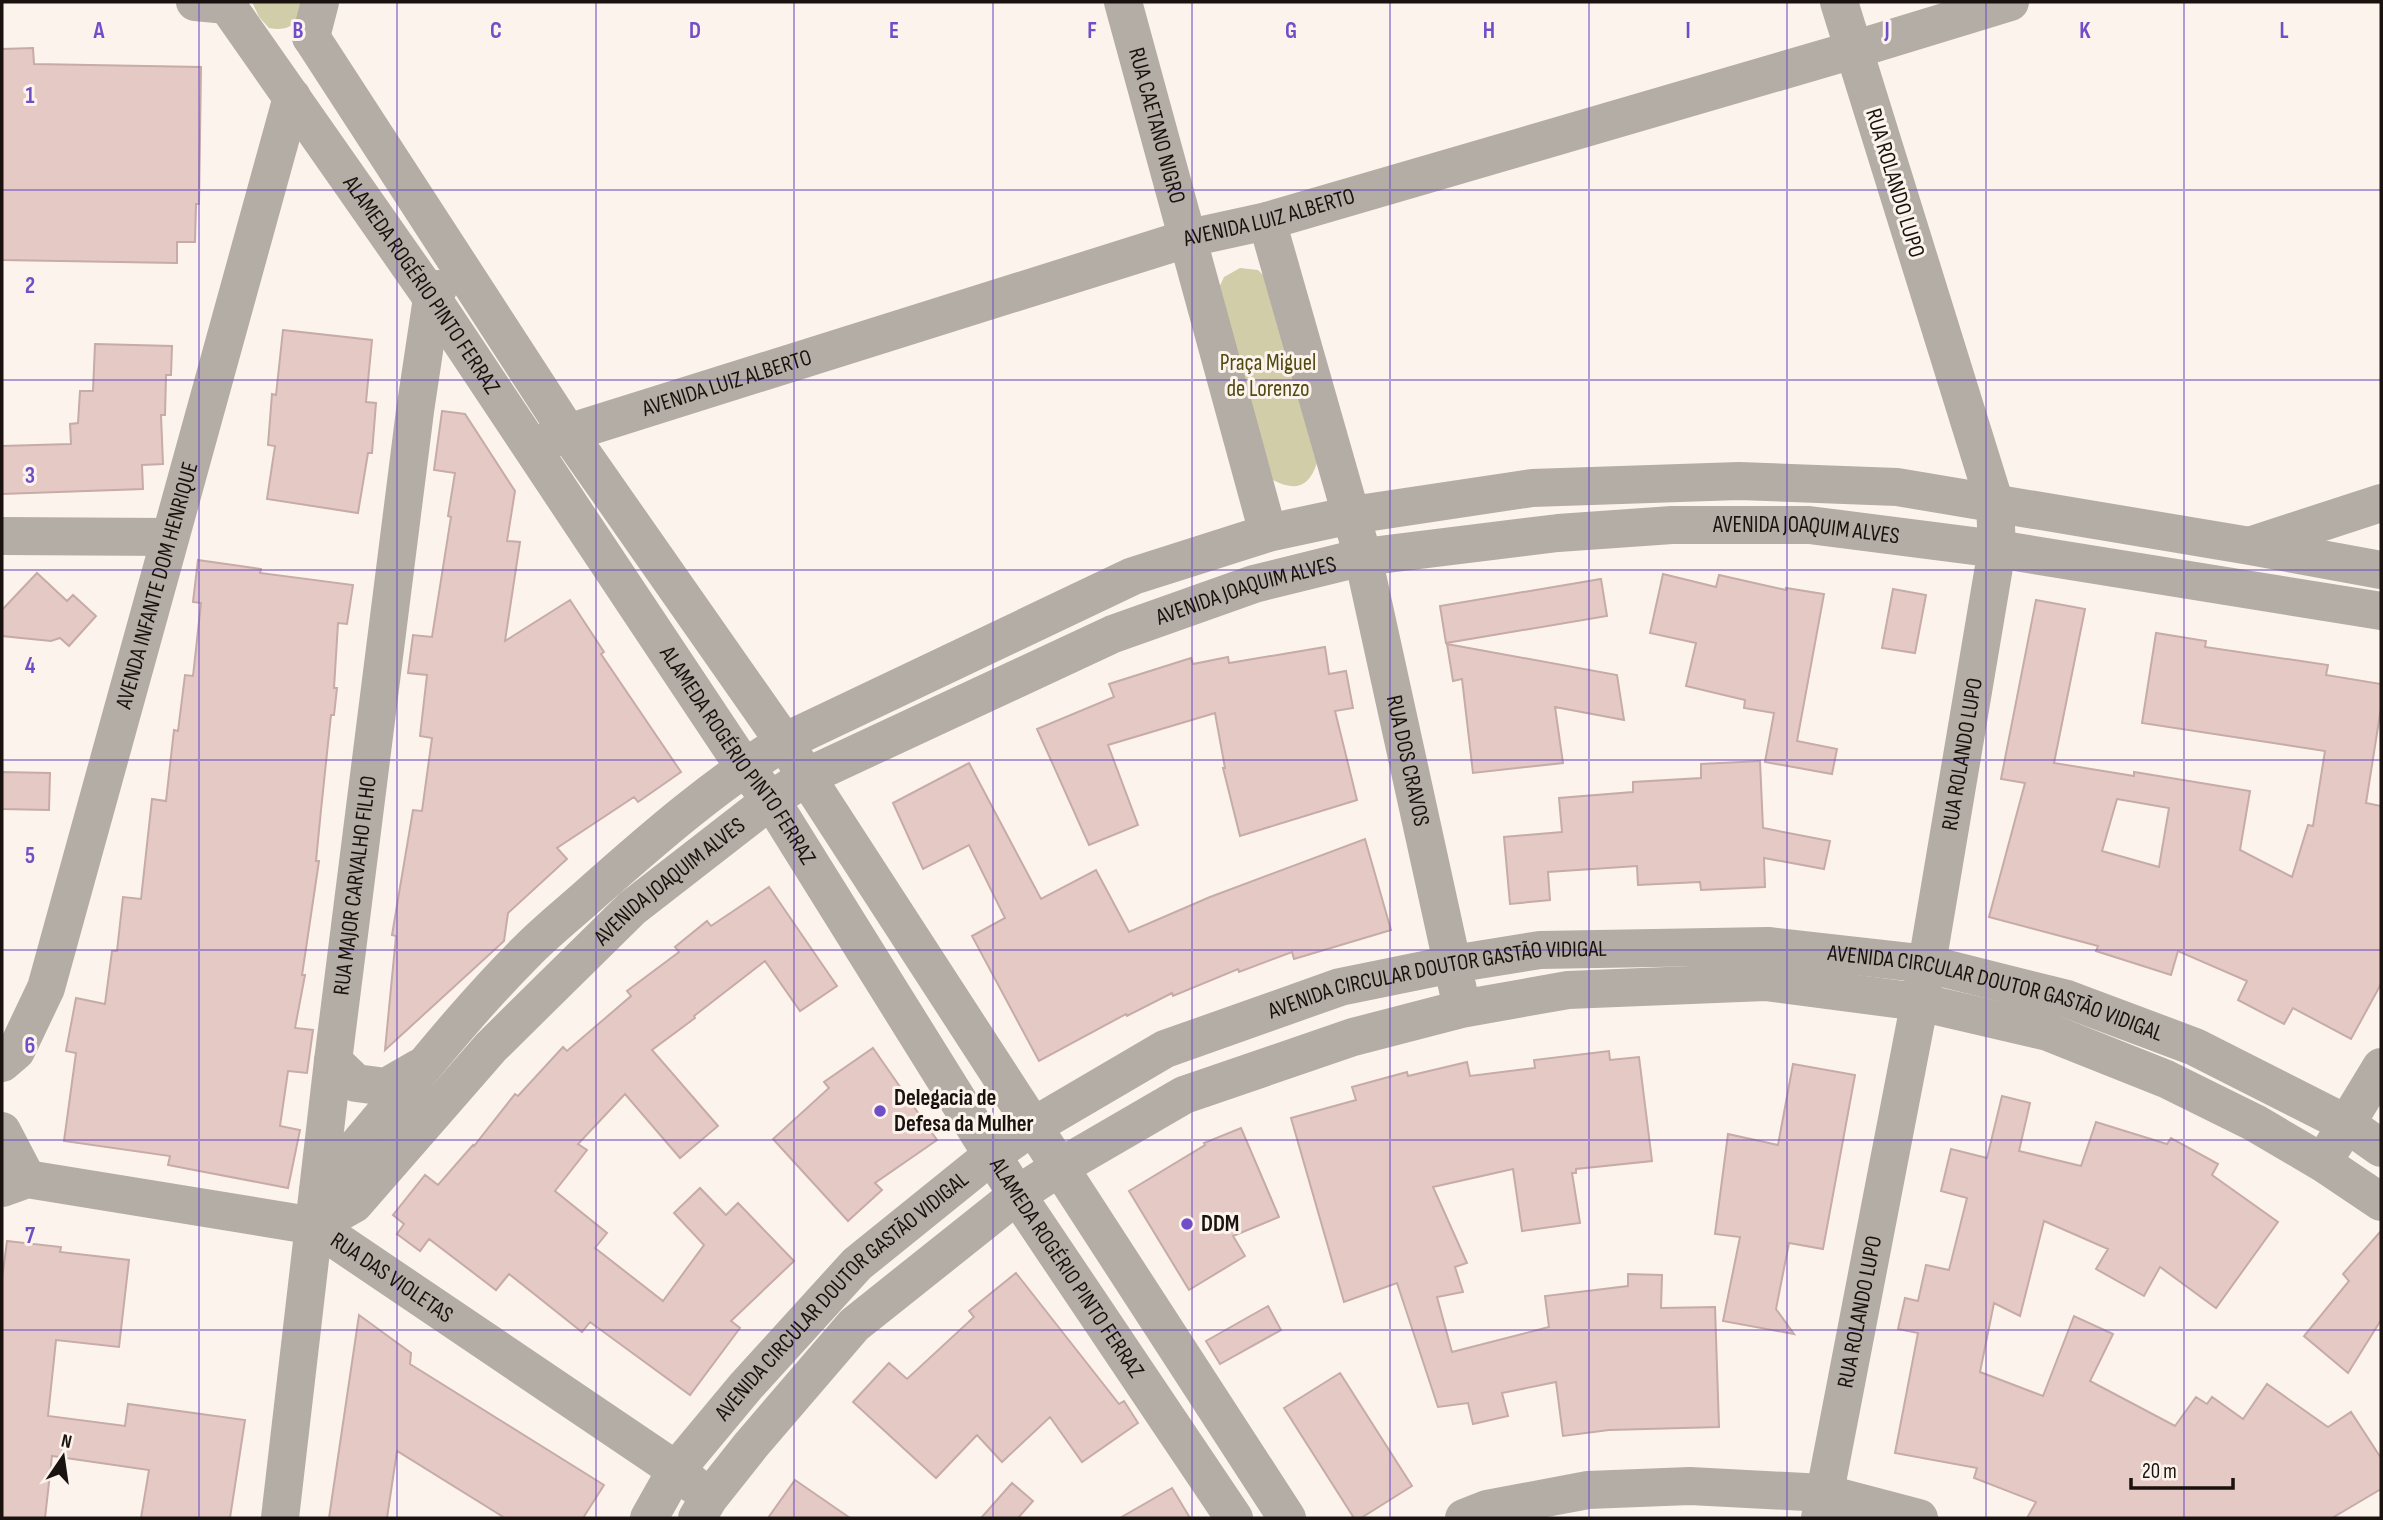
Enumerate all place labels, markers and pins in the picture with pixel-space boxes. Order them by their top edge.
place label: Delegacia de Defesa da Mulher [894,1084,1034,1138]
marker: Delegacia de Defesa da Mulher [872,1103,888,1119]
place label: DDM [1201,1210,1239,1238]
marker: DDM [1179,1216,1195,1232]

